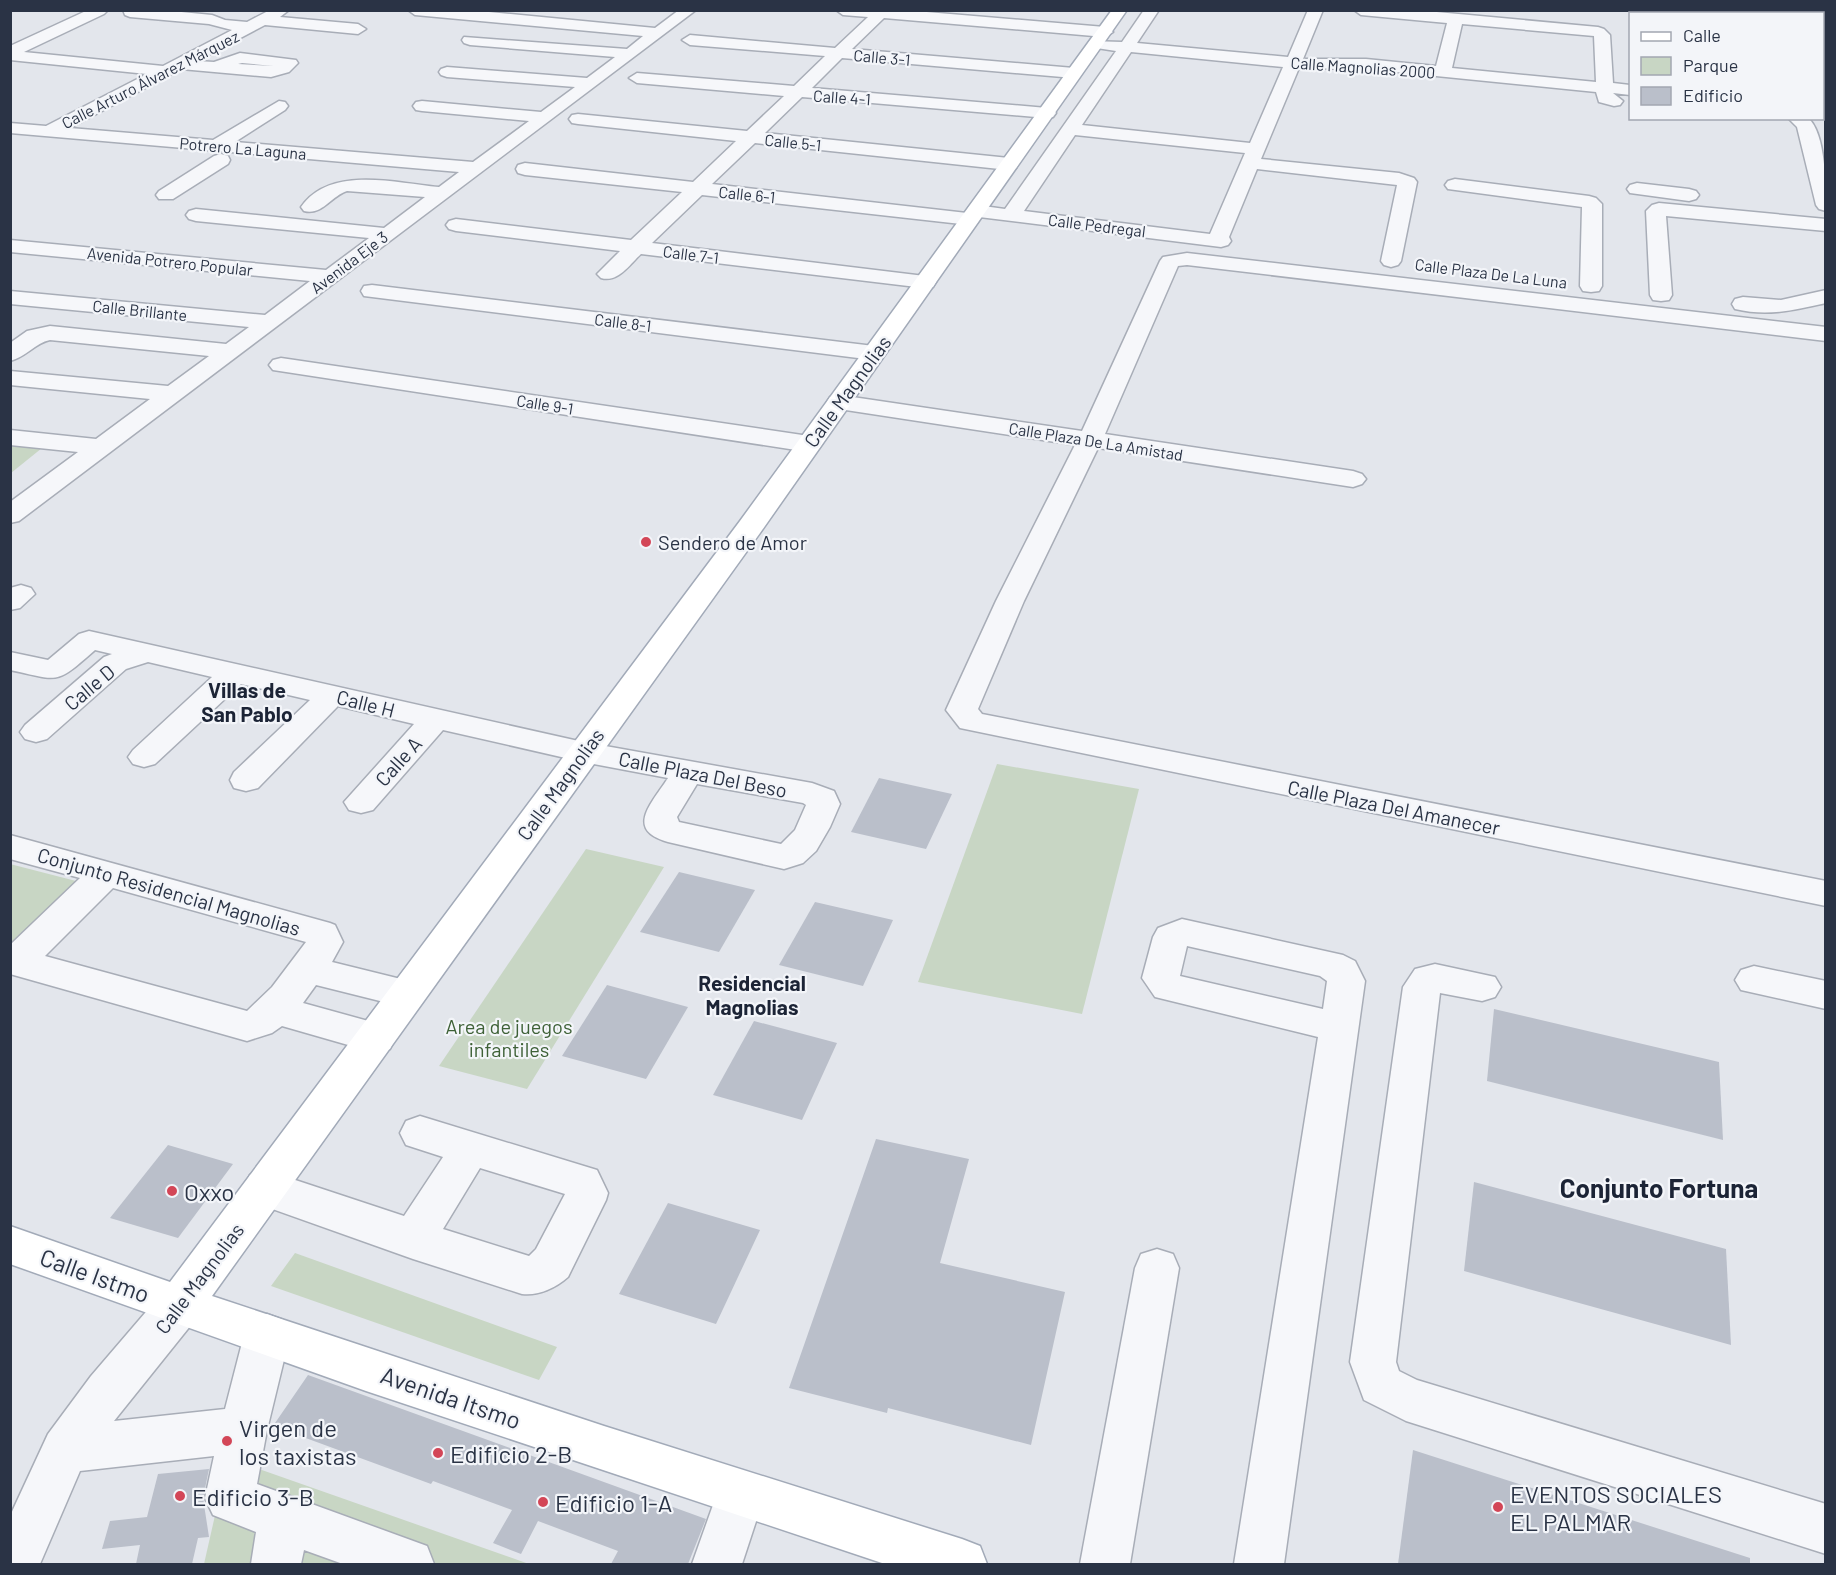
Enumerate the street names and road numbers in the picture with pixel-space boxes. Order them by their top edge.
street label: Calle Arturo Álvarez Márquez [58,26,242,132]
street label: Calle 3-1 [853,45,911,69]
street label: Calle Magnolias 2000 [1290,52,1436,82]
street label: Calle 4-1 [813,86,871,108]
street label: Calle 5-1 [764,130,822,154]
street label: Potrero La Laguna [179,133,307,163]
street label: Calle 6-1 [718,182,776,206]
street label: Calle Pedregal [1047,210,1147,240]
street label: Avenida Eje 3 [307,227,391,297]
street label: Calle 7-1 [662,241,720,267]
street label: Avenida Potrero Popular [86,243,254,279]
street label: Calle Plaza De La Luna [1414,254,1568,292]
street label: Calle Brillante [92,296,188,324]
street label: Calle 8-1 [594,309,652,335]
street label: Calle Magnolias [798,330,896,452]
street label: Calle 9-1 [515,390,575,418]
street label: Calle Plaza De La Amistad [1007,418,1185,464]
street label: Calle D [59,659,119,715]
street label: Calle H [334,684,398,722]
street label: Calle Magnolias [511,723,609,845]
street label: Calle A [370,731,426,791]
street label: Calle Plaza Del Beso [617,746,789,802]
street label: Calle Plaza Del Amanecer [1286,775,1502,839]
street label: Conjunto Residencial Magnolias [35,842,303,940]
street label: Calle Magnolias [150,1218,248,1338]
street label: Calle Istmo [36,1242,154,1308]
street label: Avenida Itsmo [377,1359,525,1435]

